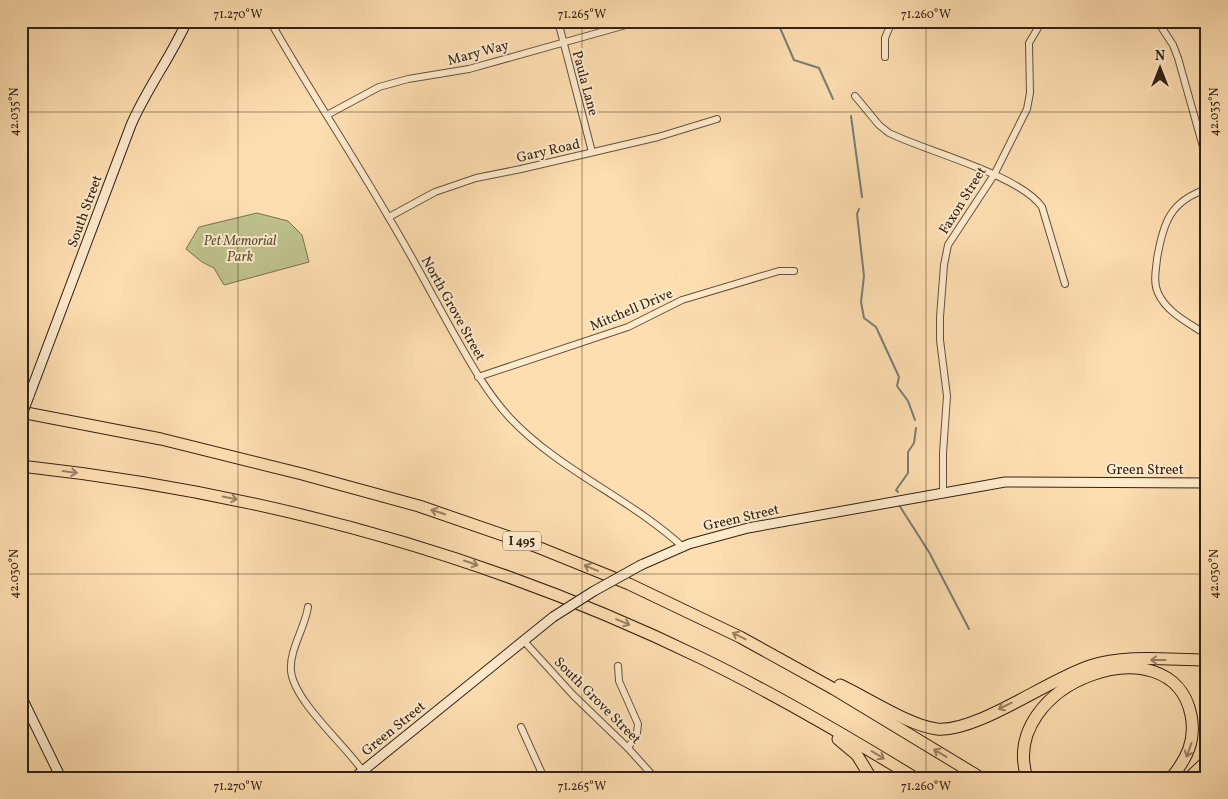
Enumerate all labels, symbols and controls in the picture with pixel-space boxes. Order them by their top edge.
text: 71.270°W [214,7,262,23]
text: 71.265°W [558,7,606,23]
text: 71.260°W [901,7,951,23]
street label: Mary Way [446,36,511,71]
north arrow [1136,42,1186,92]
text: N [1155,47,1165,66]
street label: Paula Lane [567,49,602,118]
text: 42.035°N [7,88,23,136]
text: 42.035°N [1207,88,1223,136]
street label: Gary Road [515,135,582,168]
street label: Faxon Street [935,163,992,238]
street label: South Street [64,173,107,250]
park label: Pet Memorial Park [203,232,277,267]
street label: North Grove Street [416,253,489,364]
street label: Mitchell Drive [587,284,676,336]
street label: Green Street [1106,461,1184,480]
one-way arrow [61,467,77,477]
one-way arrow [221,494,237,503]
street label: Green Street [702,501,781,536]
one-way arrow [431,507,447,516]
road number: I 495 [503,532,541,550]
text: 42.030°N [7,549,23,599]
text: 42.030°N [1207,549,1223,599]
one-way arrow [463,559,478,568]
one-way arrow [584,563,599,572]
one-way arrow [615,617,630,627]
one-way arrow [731,631,746,641]
street label: South Grove Street [549,653,645,749]
one-way arrow [1150,655,1166,665]
street label: Green Street [358,697,430,761]
one-way arrow [998,702,1013,711]
one-way arrow [1184,742,1193,758]
one-way arrow [933,747,947,757]
one-way arrow [870,751,884,761]
text: 71.270°W [214,779,262,795]
text: 71.265°W [558,779,606,795]
text: 71.260°W [901,779,951,795]

